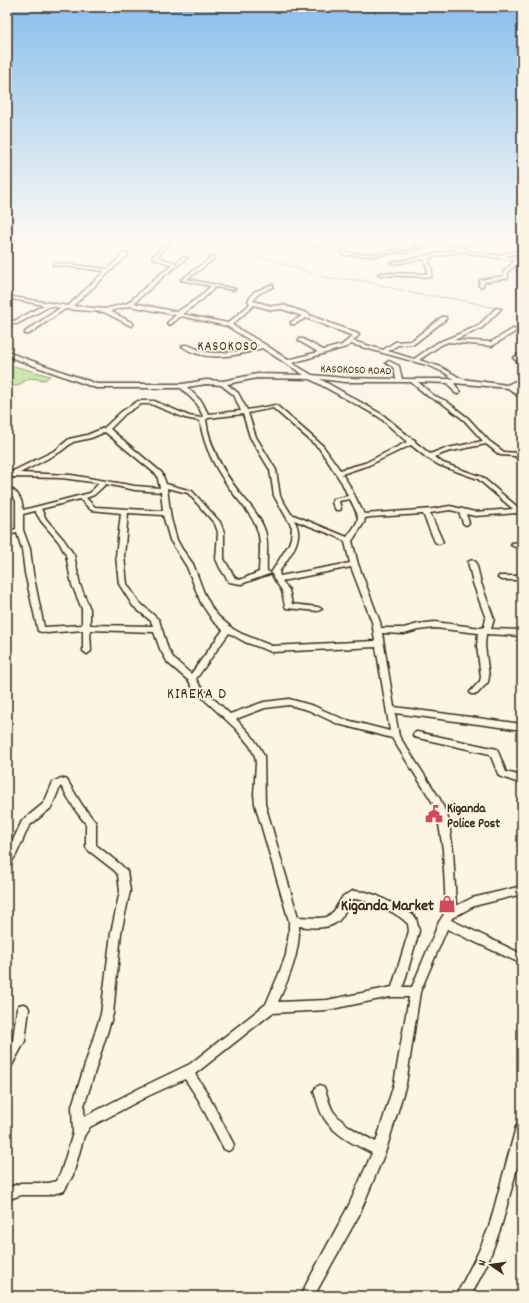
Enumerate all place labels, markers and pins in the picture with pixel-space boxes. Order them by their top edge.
place label: Kiganda Police Post [447,800,500,834]
public building icon: Kiganda Police Post [424,804,444,824]
shop icon: Kiganda Market [437,894,457,914]
place label: Kiganda Market [341,895,434,918]

